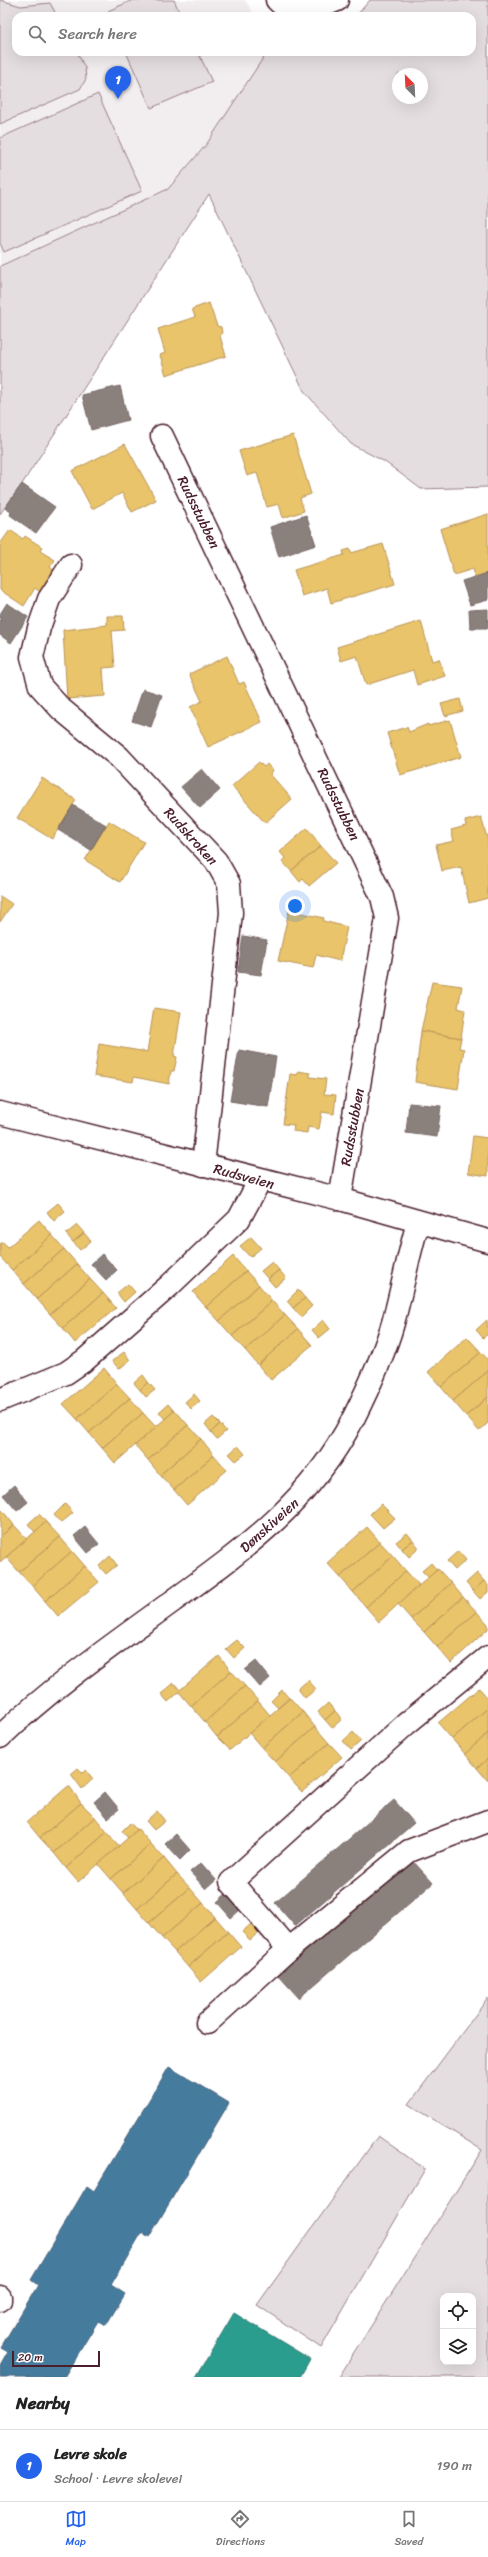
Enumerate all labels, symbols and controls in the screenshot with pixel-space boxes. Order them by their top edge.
search box [12,12,476,56]
text: Search here [58,21,137,47]
icon: search [26,23,48,45]
pin: 1 [105,66,131,99]
north arrow [392,68,428,104]
street label: Rudsstubben [170,471,227,553]
street label: Rudsstubben [310,763,367,845]
street label: Rudskroken [157,801,224,872]
your location [285,896,305,916]
street label: Rudsstubben [333,1086,372,1168]
street label: Rudsveien [211,1156,278,1197]
street label: Dønskiveien [234,1491,305,1559]
map controls [440,2293,476,2365]
button: locate [440,2293,476,2329]
button: layers [440,2329,476,2365]
text: 20 m [18,2348,43,2367]
scale bar [12,2349,100,2368]
text: Nearby [16,2388,70,2418]
text: Levre skole [54,2441,127,2467]
text: 1 [26,2454,32,2477]
text: 190 m [437,2454,472,2477]
text: School · Levre skolevei [54,2467,182,2490]
tab: Map [65,2508,87,2551]
tab: Directions [216,2508,265,2551]
tab: Saved [394,2508,423,2551]

